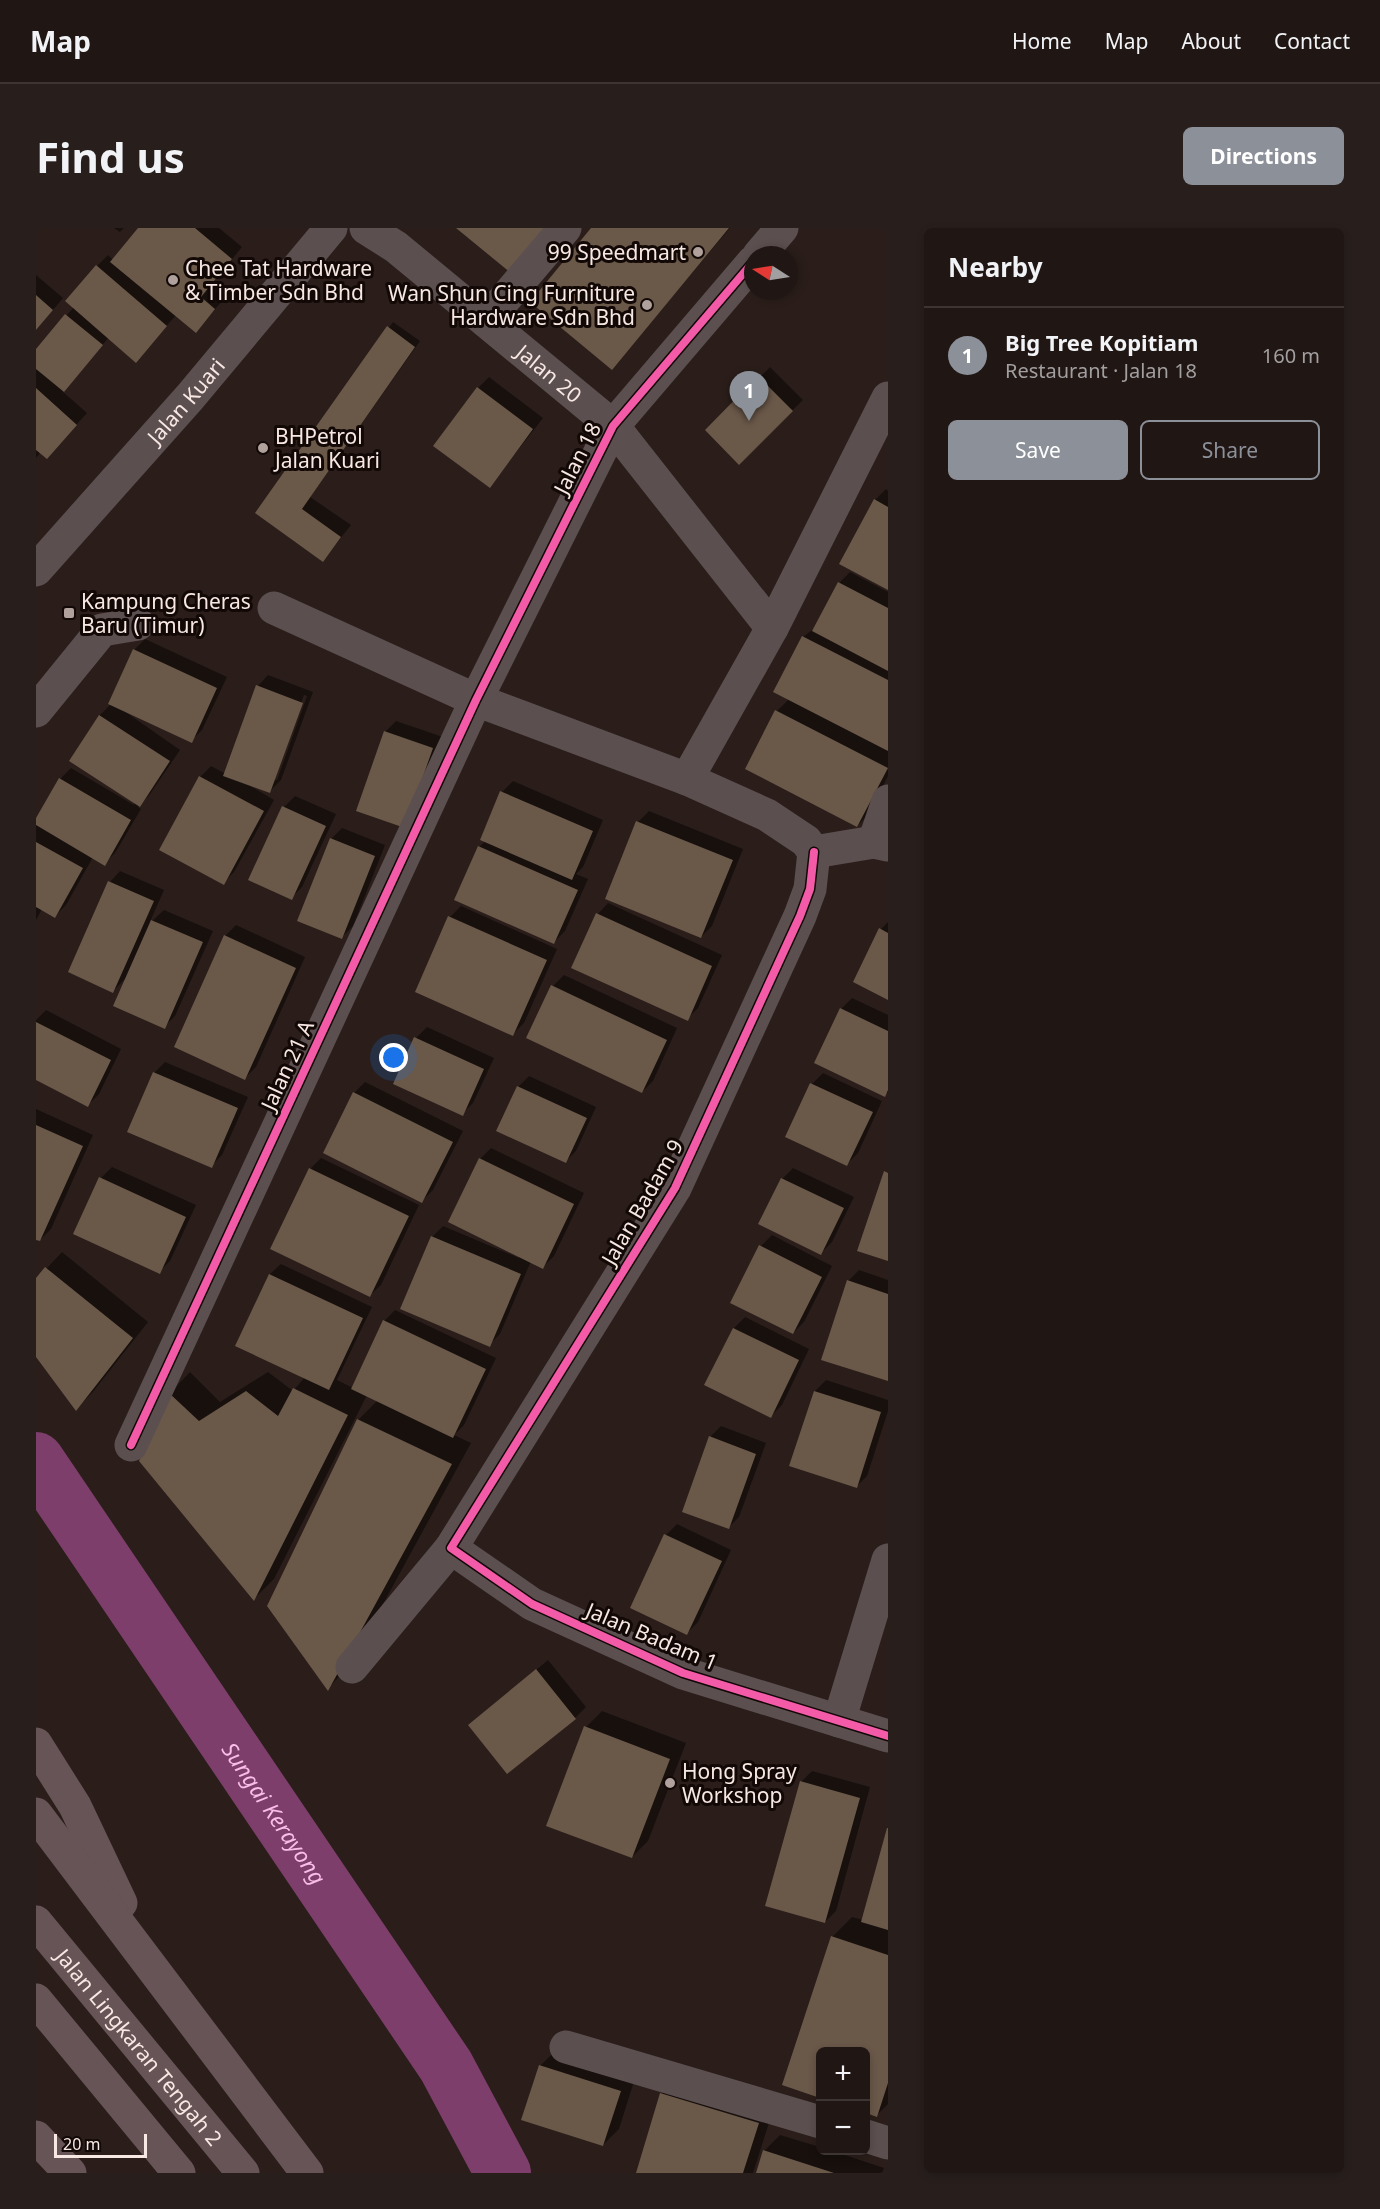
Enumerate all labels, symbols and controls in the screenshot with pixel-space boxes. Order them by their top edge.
text: Map [30,22,91,60]
text: Home [1012,27,1072,55]
text: Map [1105,27,1148,55]
text: About [1181,27,1241,55]
text: Contact [1274,27,1350,55]
button: Directions [1183,127,1344,185]
text: Find us [36,128,185,185]
place label: 99 Speedmart [548,238,686,266]
marker: 99 Speedmart [691,245,705,259]
north arrow [744,246,798,300]
text: Nearby [948,249,1043,285]
place label: Chee Tat Hardware & Timber Sdn Bhd [185,254,372,306]
marker: Chee Tat Hardware & Timber Sdn Bhd [166,273,180,287]
place label: Wan Shun Cing Furniture Hardware Sdn Bhd [388,279,635,331]
marker: Wan Shun Cing Furniture Hardware Sdn Bhd [640,298,654,312]
text: Big Tree Kopitiam [1005,327,1198,357]
street label: Jalan 20 [509,337,588,409]
text: 1 [962,342,973,369]
text: 160 m [1262,342,1320,369]
street label: Jalan Kuari [140,352,231,451]
text: Restaurant · Jalan 18 [1005,357,1197,384]
pin: 1 [730,372,768,421]
street label: Jalan 18 [546,417,607,501]
button: Save [948,420,1128,480]
button: Share [1140,420,1320,480]
place label: BHPetrol Jalan Kuari [273,422,380,474]
marker: BHPetrol Jalan Kuari [256,441,270,455]
place label: Kampung Cheras Baru (Timur) [81,587,251,639]
marker: Kampung Cheras Baru (Timur) [62,606,76,620]
street label: Jalan 21 A [253,1015,320,1116]
your location [379,1043,408,1072]
street label: Jalan Badam 9 [594,1134,689,1272]
street label: Jalan Badam 1 [580,1595,722,1676]
water label: Sungai Kerayong [216,1736,334,1890]
place label: Hong Spray Workshop [682,1757,797,1809]
marker: Hong Spray Workshop [663,1776,677,1790]
street label: Jalan Lingkaran Tengah 2 [48,1941,229,2151]
map controls [816,2047,870,2155]
button: + [816,2047,870,2101]
button: − [816,2101,870,2155]
scale bar [54,2131,147,2158]
text: 20 m [63,2133,100,2155]

